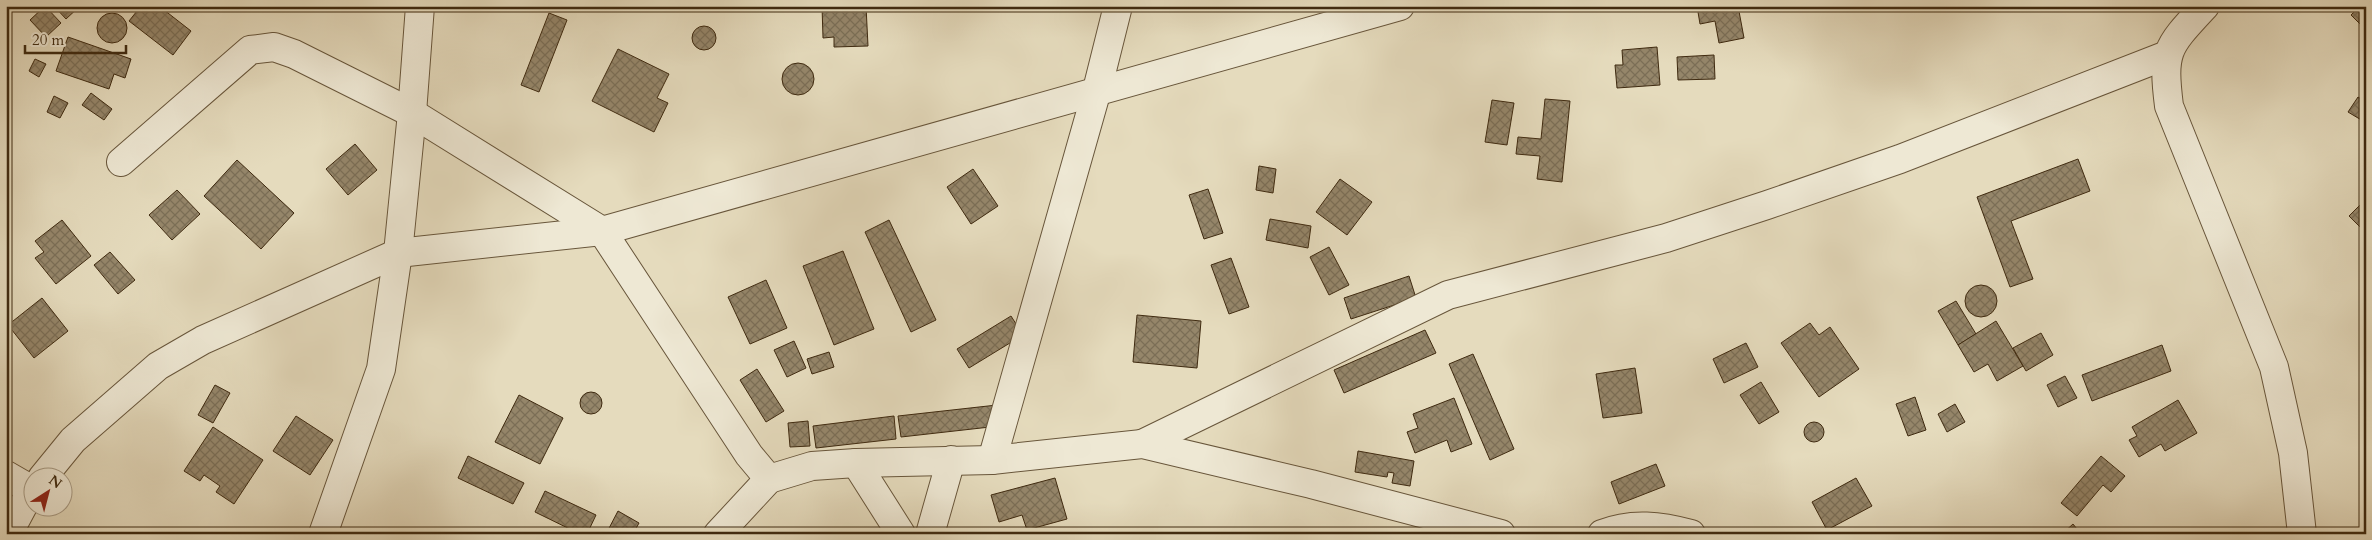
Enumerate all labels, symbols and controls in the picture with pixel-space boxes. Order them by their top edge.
scale bar [25,22,126,54]
text: 20 m [32,30,64,50]
north arrow [22,468,72,518]
text: N [45,471,66,493]

